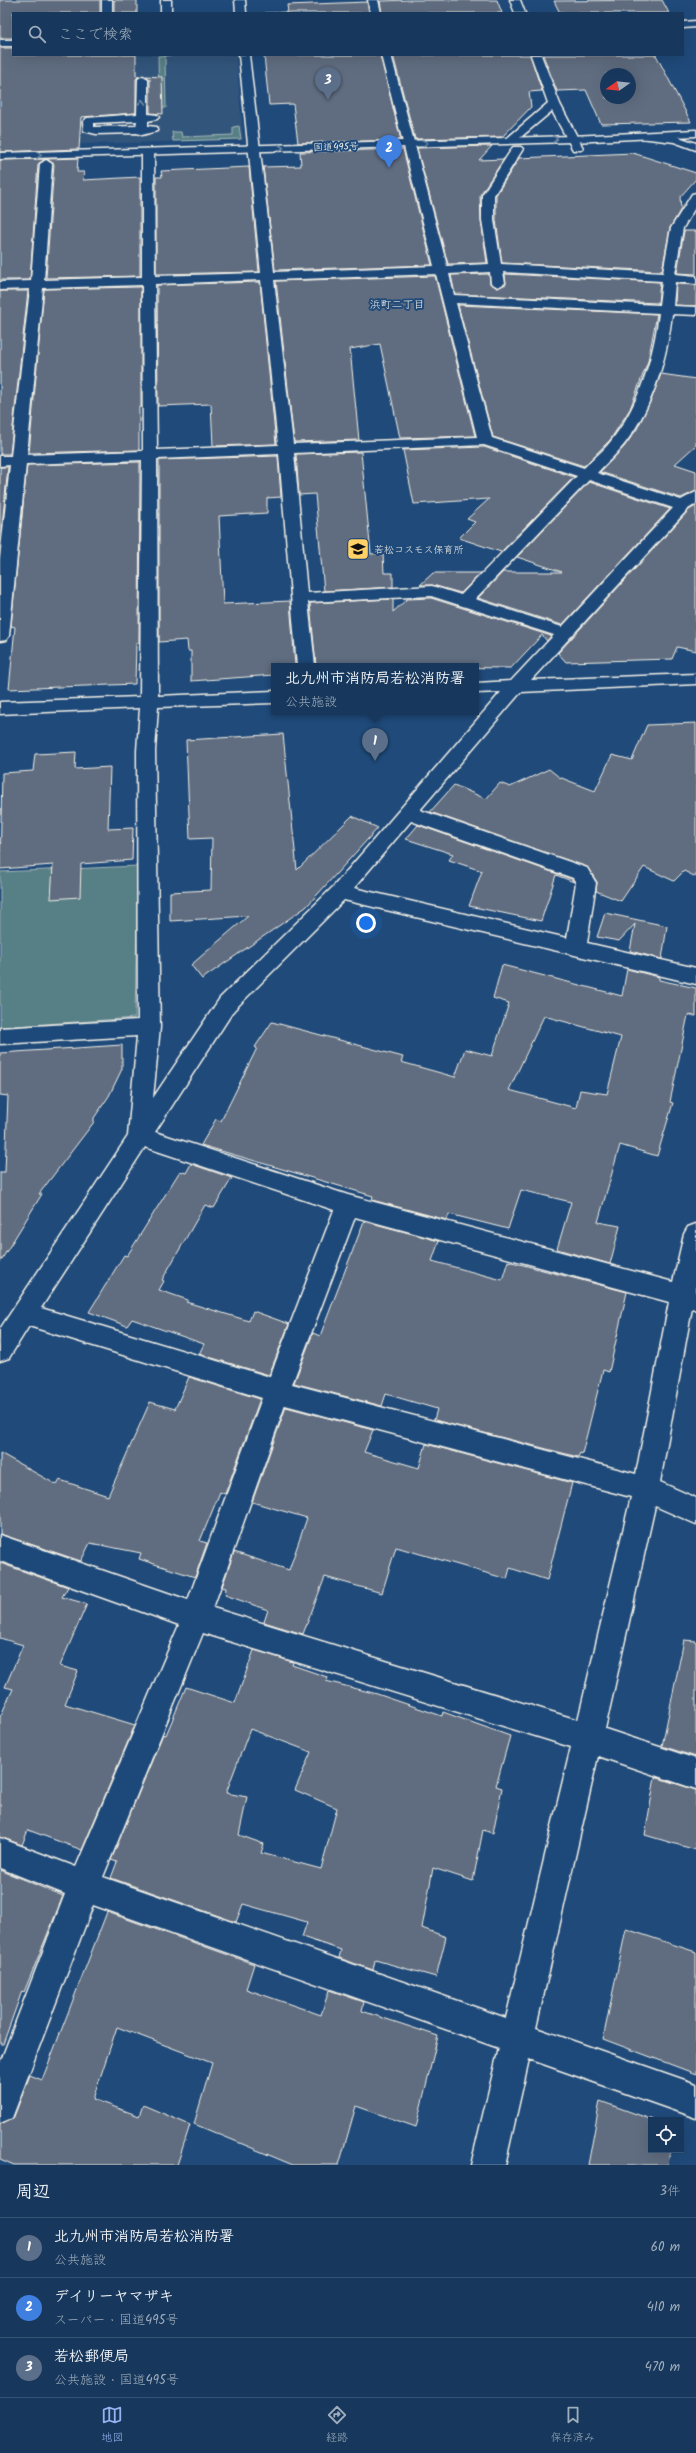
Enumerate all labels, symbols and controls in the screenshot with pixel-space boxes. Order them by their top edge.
search box [12,12,684,56]
icon: search [26,23,48,45]
text: ここで検索 [58,23,133,47]
pin: 3 [315,67,341,100]
north arrow [600,68,636,104]
one-way arrow [138,99,146,105]
pin: 2 [376,135,402,168]
one-way arrow [552,135,558,144]
street label: 国道495号 [313,138,359,156]
one-way arrow [422,139,428,147]
one-way arrow [278,143,284,152]
one-way arrow [36,151,42,160]
district label: 浜町二丁目 [370,296,425,314]
school or university icon: 若松コスモス保育所 [345,536,371,562]
place label: 若松コスモス保育所 [374,542,463,558]
popup [271,663,479,715]
text: 北九州市消防局若松消防署 [285,667,465,691]
text: 公共施設 [285,692,337,713]
pin: 1 [362,728,388,761]
your location [356,913,376,933]
map controls [648,2117,684,2153]
button: locate [648,2117,684,2153]
text: 周辺 [16,2179,50,2206]
text: 3件 [660,2181,680,2202]
text: 北九州市消防局若松消防署 [54,2225,234,2249]
text: 1 [27,2237,31,2258]
text: 60 m [651,2237,680,2258]
text: 公共施設 [54,2250,106,2271]
text: デイリーヤマザキ [54,2285,174,2309]
text: 2 [25,2297,33,2318]
text: 410 m [647,2297,680,2318]
text: スーパー · 国道495号 [54,2310,178,2331]
text: 若松郵便局 [54,2345,129,2369]
text: 3 [25,2357,33,2378]
text: 470 m [645,2357,680,2378]
text: 公共施設 · 国道495号 [54,2370,179,2391]
tab: 地図 [101,2404,123,2447]
tab: 経路 [326,2404,348,2447]
tab: 保存済み [551,2404,595,2447]

